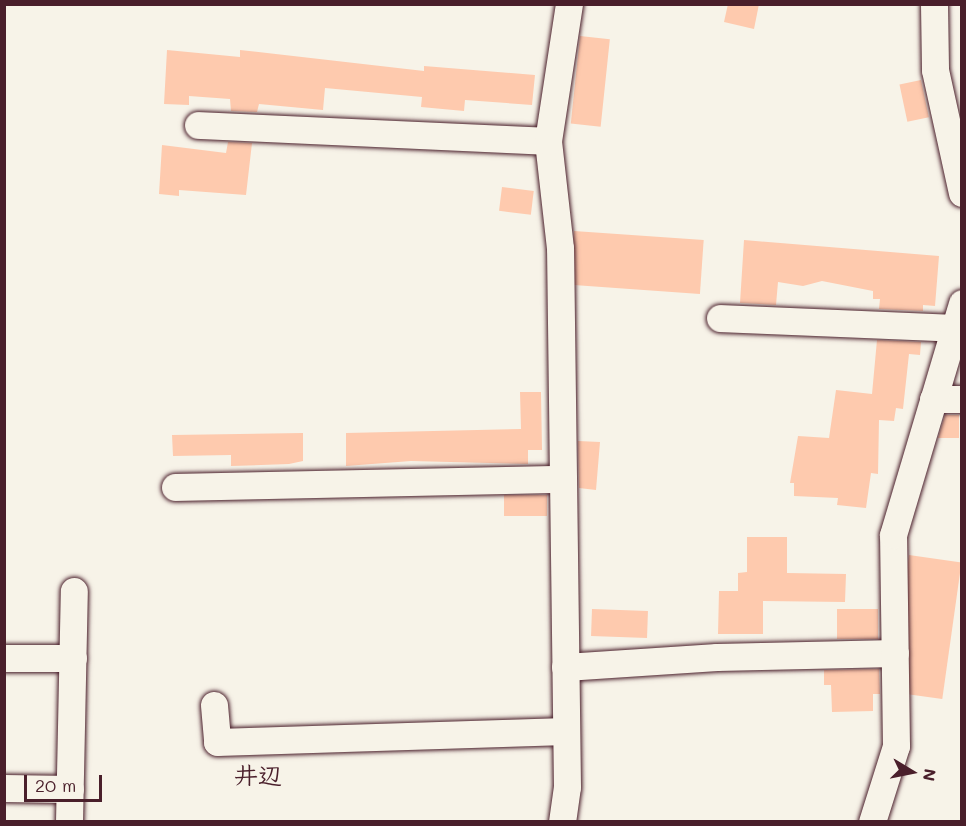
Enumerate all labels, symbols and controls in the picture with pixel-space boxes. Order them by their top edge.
north arrow [882,742,942,802]
district label: 井辺 [234,761,282,789]
scale bar [27,763,105,801]
text: N [919,767,942,783]
text: 20 m [35,773,76,797]

